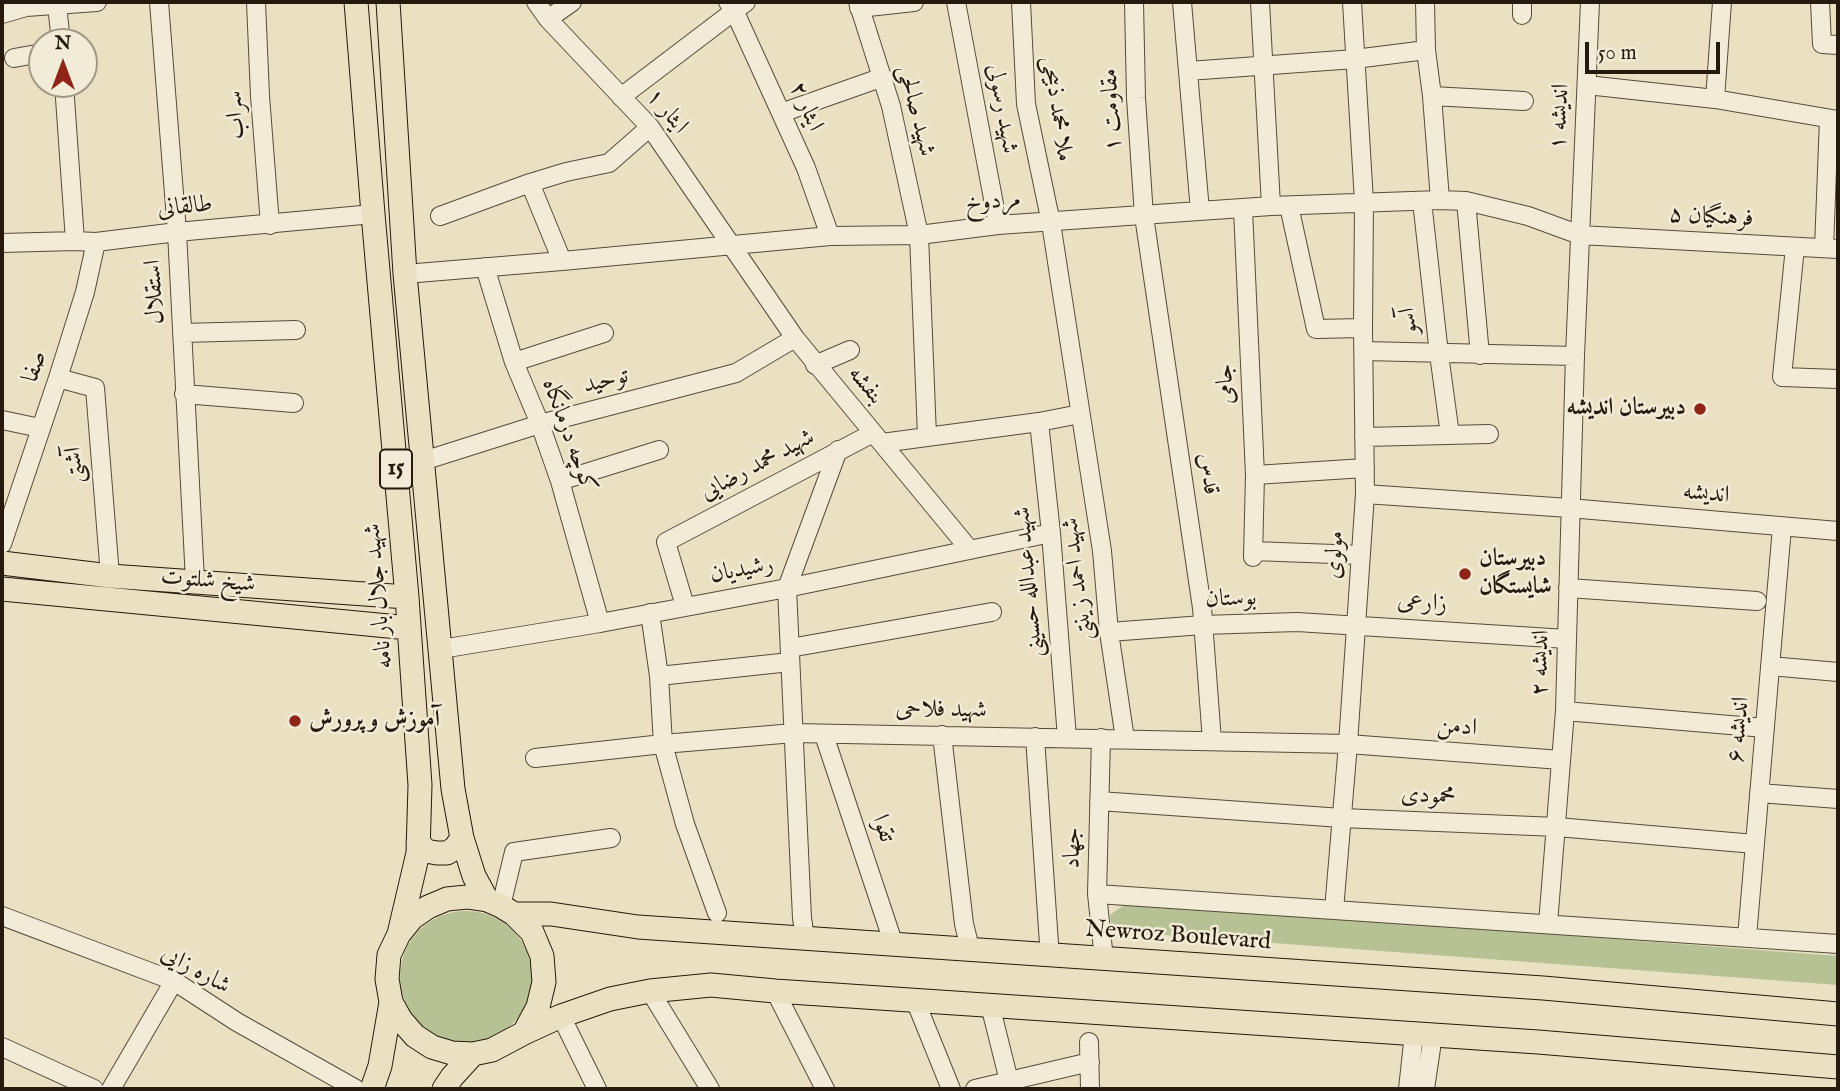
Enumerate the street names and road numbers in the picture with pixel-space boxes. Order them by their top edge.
street label: ملا محمد ذبیحی [1034,54,1078,164]
street label: شهید صالحی [890,62,940,160]
street label: شهید رسولی [979,62,1023,156]
street label: مقاومت ۱ [1096,68,1130,152]
street label: ایثار ۲ [782,78,828,136]
street label: ایثار ۱ [639,83,693,141]
street label: اندیشه ۱ [1545,83,1577,151]
street label: سراب [221,90,253,140]
street label: مردوخ [964,186,1022,220]
street label: طالقانی [156,191,214,225]
street label: فرهنگیان ۵ [1668,201,1754,235]
street label: استقلال [140,259,172,325]
street label: آسو [1394,306,1426,336]
street label: صفا [17,348,55,386]
street label: بنفشه [841,361,889,411]
street label: توحید [580,362,632,402]
street label: جامی [1212,363,1242,405]
street label: کوچه درمانگاه [534,375,602,497]
street label: شهید محمد رضایی [696,424,820,508]
street label: آشتی [60,446,92,484]
road number: 15 [380,449,412,489]
street label: قدس [1190,451,1224,497]
street label: اندیشه [1681,479,1731,511]
street label: شهید عبدالله حسینی [1009,506,1051,658]
street label: شهید احمد زینتی [1057,516,1101,642]
street label: شهید جلال بار نامه [359,522,401,670]
street label: مولوی [1320,530,1352,580]
street label: رشیدیان [708,551,776,591]
street label: شیخ شلتوت [160,564,256,600]
street label: بوستان [1205,585,1257,615]
street label: زارعی [1396,588,1448,620]
street label: اندیشه ۲ [1527,630,1557,696]
street label: شهید فلاحی [895,696,987,726]
street label: اندیشه ۶ [1723,696,1757,764]
street label: ادمن [1436,712,1478,744]
street label: محمودی [1400,782,1456,812]
street label: تقوا [864,811,900,847]
street label: جهاد [1059,827,1089,869]
street label: Newroz Boulevard [1084,916,1272,958]
street label: شاره زایی [155,940,235,1002]

